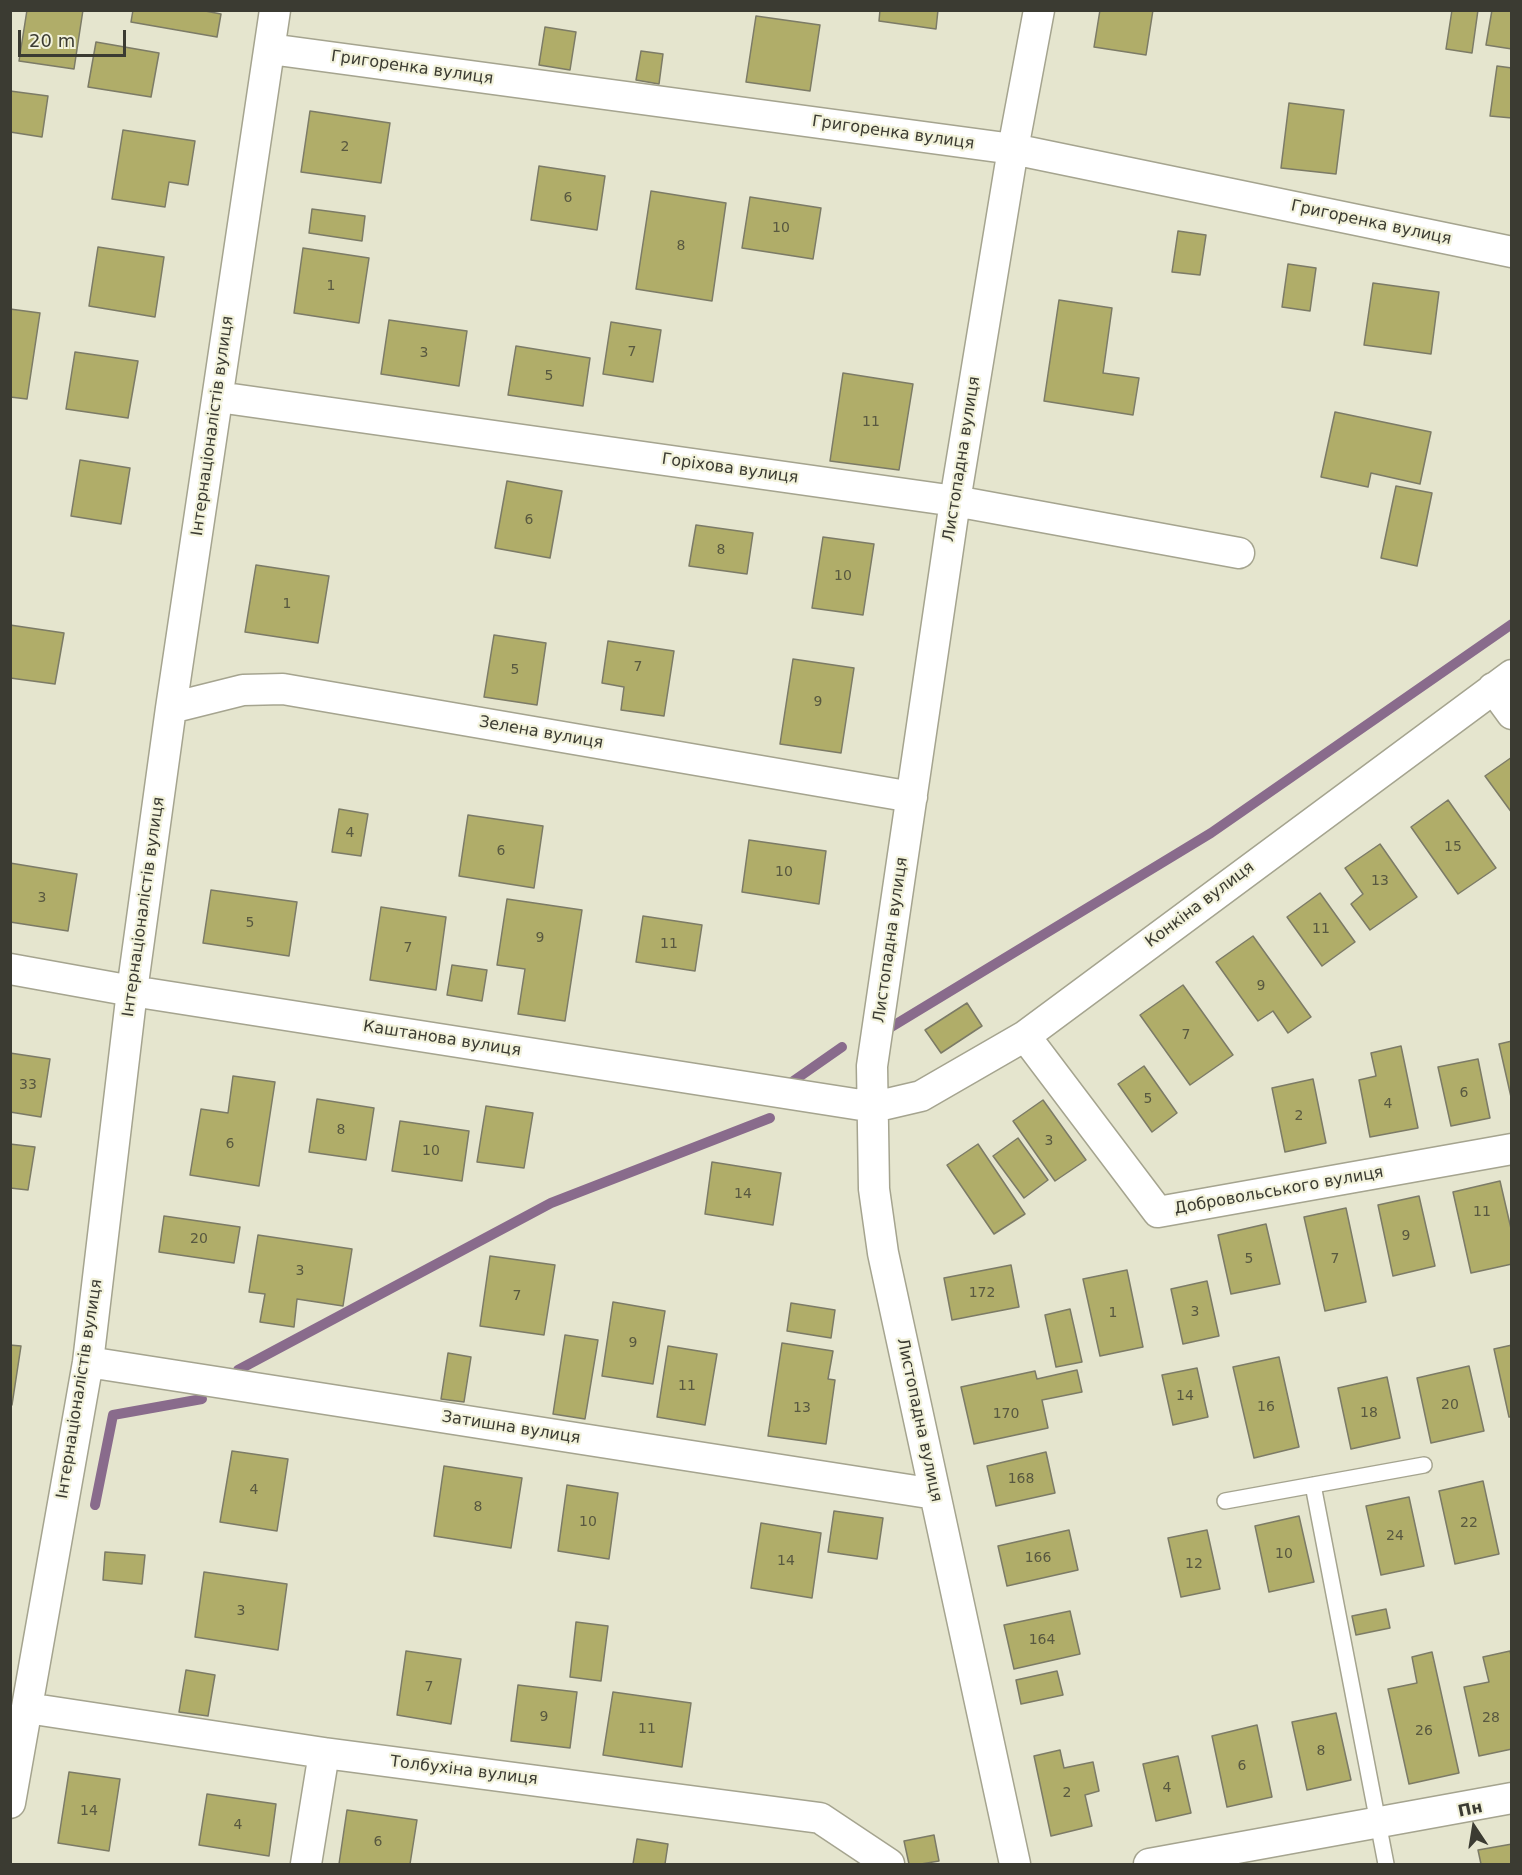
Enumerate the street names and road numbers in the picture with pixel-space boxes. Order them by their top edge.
street label: Григоренка вулиця [330,47,494,89]
street label: Григоренка вулиця [811,112,975,154]
street label: Григоренка вулиця [1289,197,1453,249]
street label: Інтернаціоналістів вулиця [188,315,238,537]
street label: Листопадна вулиця [939,375,985,543]
street label: Горіхова вулиця [660,450,800,488]
street label: Зелена вулиця [478,713,604,753]
street label: Інтернаціоналістів вулиця [119,796,169,1018]
street label: Листопадна вулиця [870,856,912,1024]
street label: Конкіна вулиця [1142,858,1258,952]
street label: Каштанова вулиця [362,1017,522,1061]
street label: Добровольського вулиця [1173,1163,1385,1219]
street label: Інтернаціоналістів вулиця [53,1278,107,1500]
street label: Листопадна вулиця [892,1336,946,1504]
street label: Затишна вулиця [440,1408,582,1448]
street label: Толбухіна вулиця [389,1752,539,1790]

